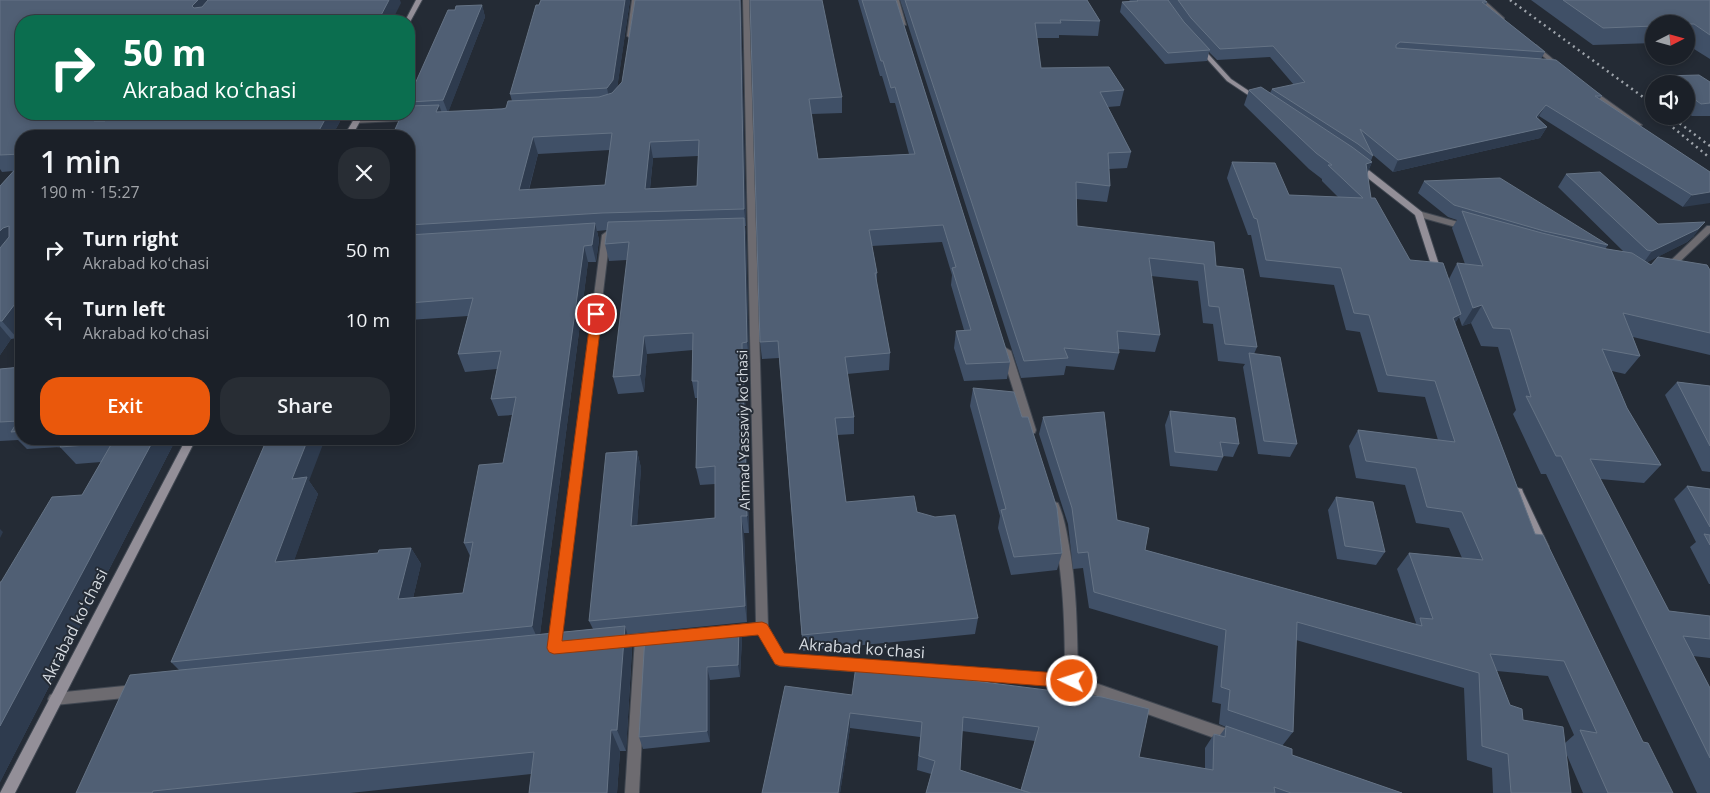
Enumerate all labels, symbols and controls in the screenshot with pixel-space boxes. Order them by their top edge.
north arrow [1645,15,1695,65]
map controls [1645,15,1695,125]
text: 50 m [123,29,206,76]
icon: right [40,35,105,100]
text: Akrabad koʻchasi [123,74,297,104]
button: sound [1645,75,1695,125]
text: 1 min [40,141,121,182]
button: close [338,147,390,199]
text: 190 m · 15:27 [40,181,140,203]
text: Turn right [83,226,178,252]
icon: right [40,236,68,264]
text: 50 m [346,237,390,263]
text: Akrabad koʻchasi [83,252,209,274]
pin [575,293,617,335]
text: Turn left [83,296,165,322]
icon: arrive [582,300,610,328]
icon: left [40,306,68,334]
text: 10 m [346,307,390,333]
text: Akrabad koʻchasi [83,322,209,344]
street label: Ahmad Yassaviy koʻchasi [732,350,754,510]
button: Exit [40,377,210,435]
button: Share [220,377,390,435]
street label: Akrabad koʻchasi [36,565,112,687]
street label: Akrabad koʻchasi [798,633,926,663]
position arrow [1045,654,1097,706]

